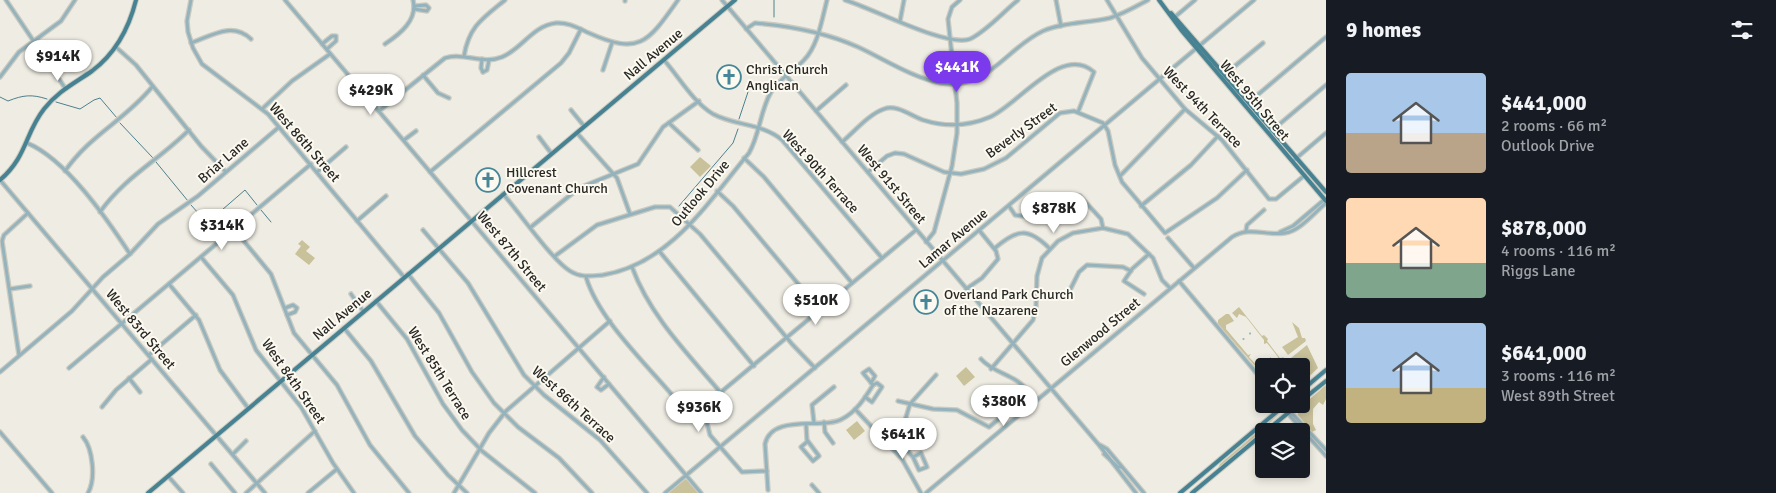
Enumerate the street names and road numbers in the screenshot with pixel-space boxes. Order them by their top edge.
street label: Nall Avenue [620,25,686,84]
street label: West 95th Street [1216,57,1293,144]
street label: West 94th Terrace [1159,63,1246,152]
street label: West 86th Street [266,99,344,186]
street label: Beverly Street [982,99,1060,162]
street label: West 90th Terrace [779,126,863,217]
street label: Briar Lane [194,134,252,187]
street label: West 91st Street [854,141,930,227]
street label: Outlook Drive [668,157,733,230]
street label: Lamar Avenue [915,205,991,272]
street label: West 87th Street [473,208,550,295]
street label: Nall Avenue [309,285,375,344]
street label: West 83rd Street [102,286,179,373]
street label: Glenwood Street [1057,294,1144,371]
street label: West 85th Terrace [404,324,475,423]
street label: West 84th Street [258,336,329,427]
street label: West 86th Terrace [528,362,619,446]

